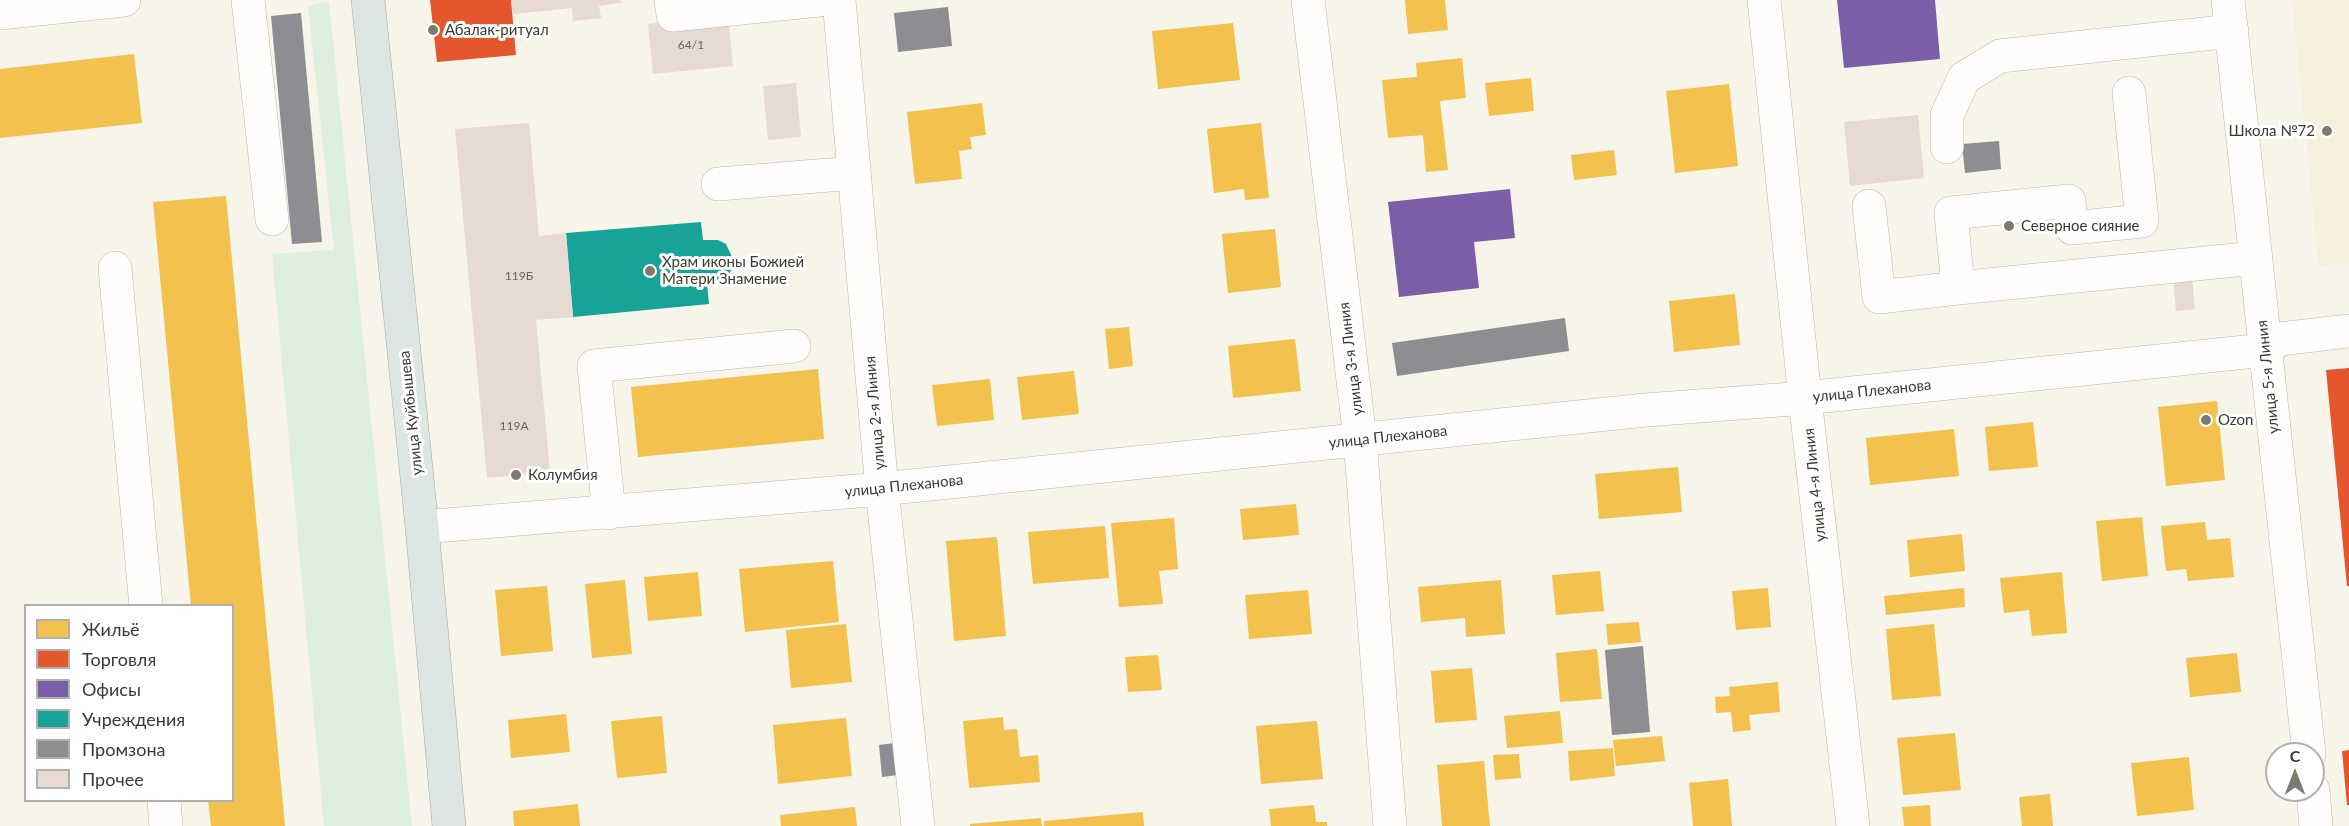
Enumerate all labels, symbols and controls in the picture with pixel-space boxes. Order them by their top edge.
place label: Абалак-ритуал [445,21,549,39]
marker: Абалак-ритуал [426,23,440,37]
house number: 64/1 [678,38,704,52]
place label: Школа №72 [2228,122,2315,140]
marker: Школа №72 [2320,124,2334,138]
place label: Северное сияние [2021,217,2139,235]
marker: Северное сияние [2002,219,2016,233]
place label: Храм иконы Божией Матери Знамение [662,253,804,288]
marker: Храм иконы Божией Матери Знамение [643,264,657,278]
house number: 119Б [505,269,533,283]
street label: улица 3-я Линия [1335,301,1367,417]
street label: улица 5-я Линия [2253,319,2283,435]
street label: улица Куйбышева [396,350,426,476]
street label: улица 2-я Линия [861,355,889,471]
street label: улица Плеханова [1812,376,1932,406]
place label: Ozon [2218,411,2253,429]
marker: Ozon [2199,413,2213,427]
house number: 119А [500,419,528,433]
street label: улица Плеханова [1328,422,1448,452]
street label: улица 4-я Линия [1800,427,1830,543]
place label: Колумбия [528,466,598,484]
marker: Колумбия [509,468,523,482]
street label: улица Плеханова [844,471,964,501]
legend [24,604,234,802]
text: Жильё [82,618,140,640]
text: Торговля [82,648,156,670]
text: Офисы [82,678,141,700]
text: Учреждения [82,708,185,730]
text: Промзона [82,738,165,760]
north arrow [2265,742,2325,802]
text: С [2290,746,2300,765]
text: Прочее [82,768,144,790]

